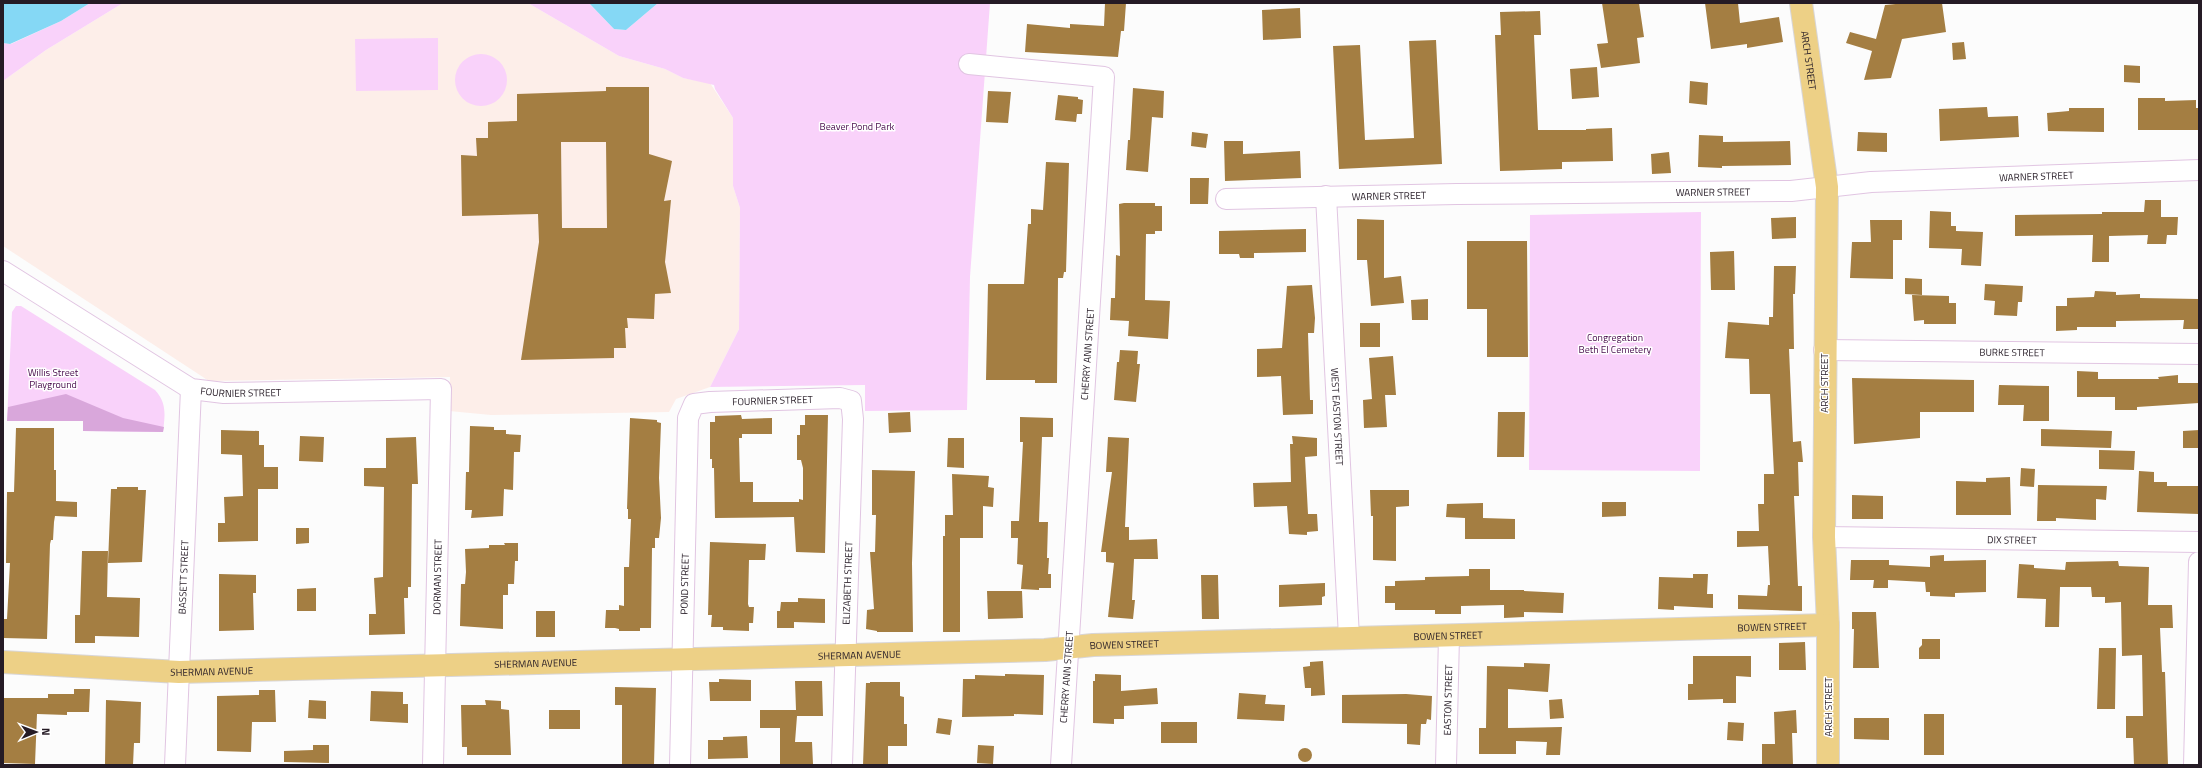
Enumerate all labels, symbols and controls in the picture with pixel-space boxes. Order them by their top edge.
street label: ARCH STREET [1797,30,1820,92]
park label: Beaver Pond Park [820,119,895,134]
street label: WARNER STREET [1999,168,2075,185]
street label: WARNER STREET [1676,184,1751,200]
street label: WARNER STREET [1351,188,1427,204]
street label: CHERRY ANN STREET [1077,307,1098,401]
park label: Congregation Beth El Cemetery [1579,330,1652,357]
street label: BURKE STREET [1979,345,2046,360]
street label: ARCH STREET [1817,352,1832,413]
park label: Willis Street Playground [28,365,79,392]
street label: WEST EASTON STREET [1327,367,1347,467]
street label: FOURNIER STREET [200,383,282,401]
street label: FOURNIER STREET [732,392,814,409]
street label: DIX STREET [1987,532,2038,548]
street label: DORMAN STREET [429,538,446,615]
street label: BASSETT STREET [174,539,193,615]
street label: ELIZABETH STREET [839,540,856,625]
street label: POND STREET [676,553,693,615]
street label: BOWEN STREET [1737,619,1808,635]
street label: BOWEN STREET [1413,627,1484,644]
street label: CHERRY ANN STREET [1056,630,1077,724]
street label: BOWEN STREET [1089,636,1160,653]
street label: SHERMAN AVENUE [818,647,902,664]
street label: SHERMAN AVENUE [494,655,578,672]
street label: SHERMAN AVENUE [170,663,254,680]
street label: EASTON STREET [1440,664,1456,736]
street label: ARCH STREET [1821,676,1836,737]
north arrow [16,712,56,752]
text: N [38,728,54,736]

